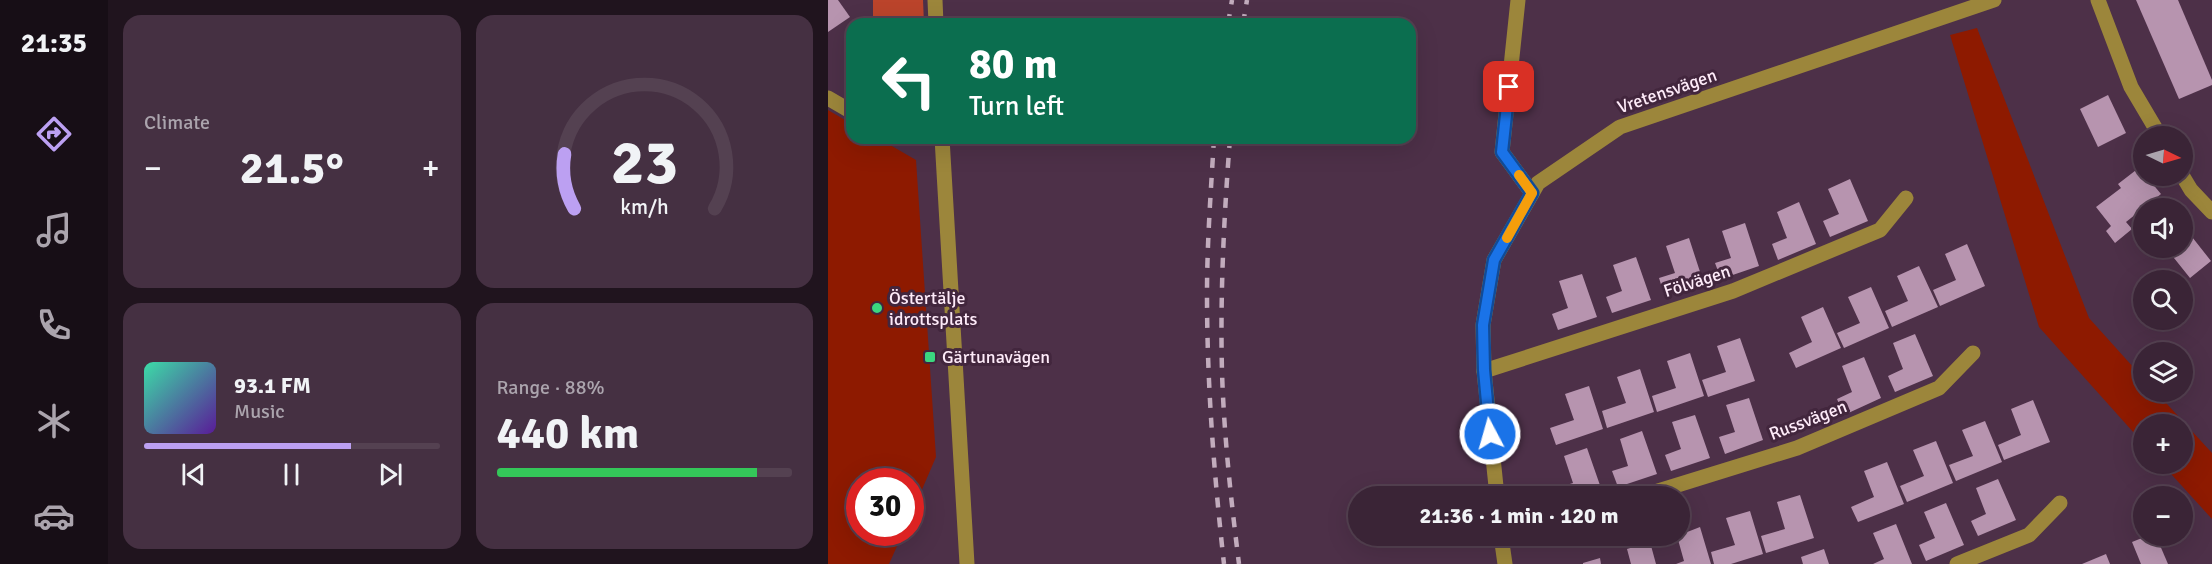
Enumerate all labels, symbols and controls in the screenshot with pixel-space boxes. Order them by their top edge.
text: 21:35 [21,27,87,60]
text: 80 m [969,39,1058,90]
icon: left [870,42,948,120]
pin [1483,61,1534,112]
street label: Vretensvägen [1614,64,1720,118]
icon: arrive [1492,70,1525,103]
text: Turn left [969,90,1064,123]
text: Climate [144,110,210,135]
icon: directions [33,113,75,155]
text: 23 [611,124,678,201]
north arrow [2133,126,2193,186]
map controls [2133,126,2193,546]
text: 21.5° [240,141,344,196]
text: − [144,148,162,189]
text: + [422,148,439,189]
text: km/h [620,194,669,220]
button: sound [2133,198,2193,258]
icon: music [33,209,75,251]
street label: Fölvägen [1661,260,1733,302]
button: search [2133,270,2193,330]
place label: Östertälje idrottsplats [889,287,977,330]
marker: Östertälje idrottsplats [870,301,884,315]
icon: phone [33,304,75,346]
button: layers [2133,342,2193,402]
place label: Gärtunavägen [942,346,1050,368]
marker: Gärtunavägen [923,350,937,364]
text: 93.1 FM [234,372,311,399]
text: Range · 88% [497,375,605,400]
street label: Russvägen [1766,395,1850,445]
text: Music [234,399,285,424]
icon: climate [33,400,75,442]
position arrow [1458,402,1522,466]
text: 440 km [497,406,639,461]
button: + [2133,414,2193,474]
icon: previous [177,458,210,491]
icon: pause [275,458,308,491]
icon: next [374,458,407,491]
speed limit sign: 30 [846,468,924,546]
button: − [2133,486,2193,546]
icon: car [33,495,75,537]
text: 21:36 · 1 min · 120 m [1419,502,1619,529]

